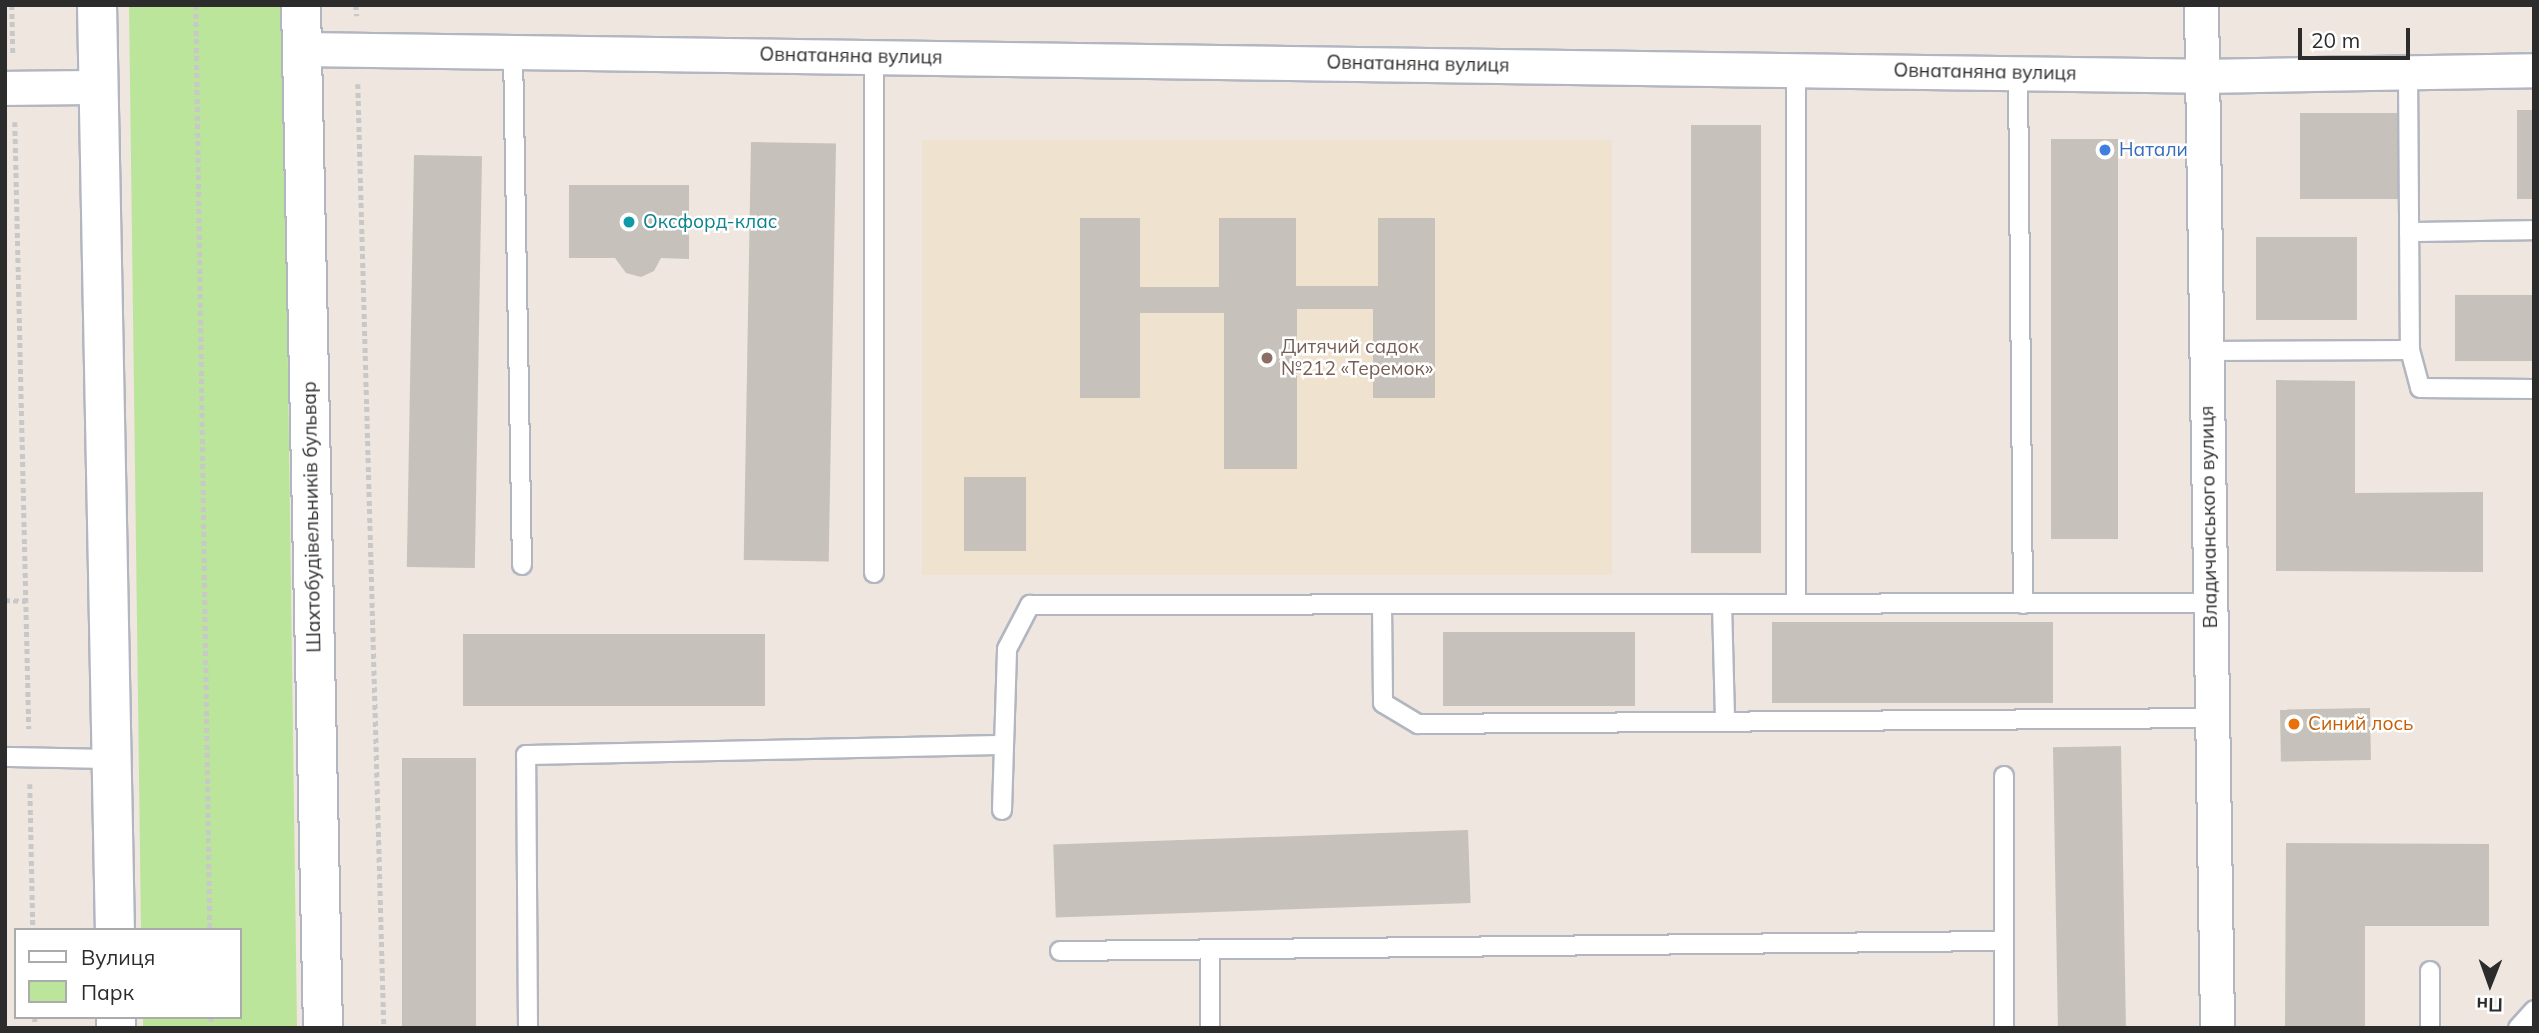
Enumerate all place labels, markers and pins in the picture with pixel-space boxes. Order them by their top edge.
place label: Натали [2119,139,2188,161]
marker: Натали [2097,142,2113,158]
place label: Оксфорд-клас [643,211,777,233]
marker: Оксфорд-клас [621,214,637,230]
place label: Дитячий садок №212 «Теремок» [1281,336,1433,380]
marker: Дитячий садок №212 «Теремок» [1259,350,1275,366]
place label: Синий лось [2308,713,2413,735]
marker: Синий лось [2286,716,2302,732]

